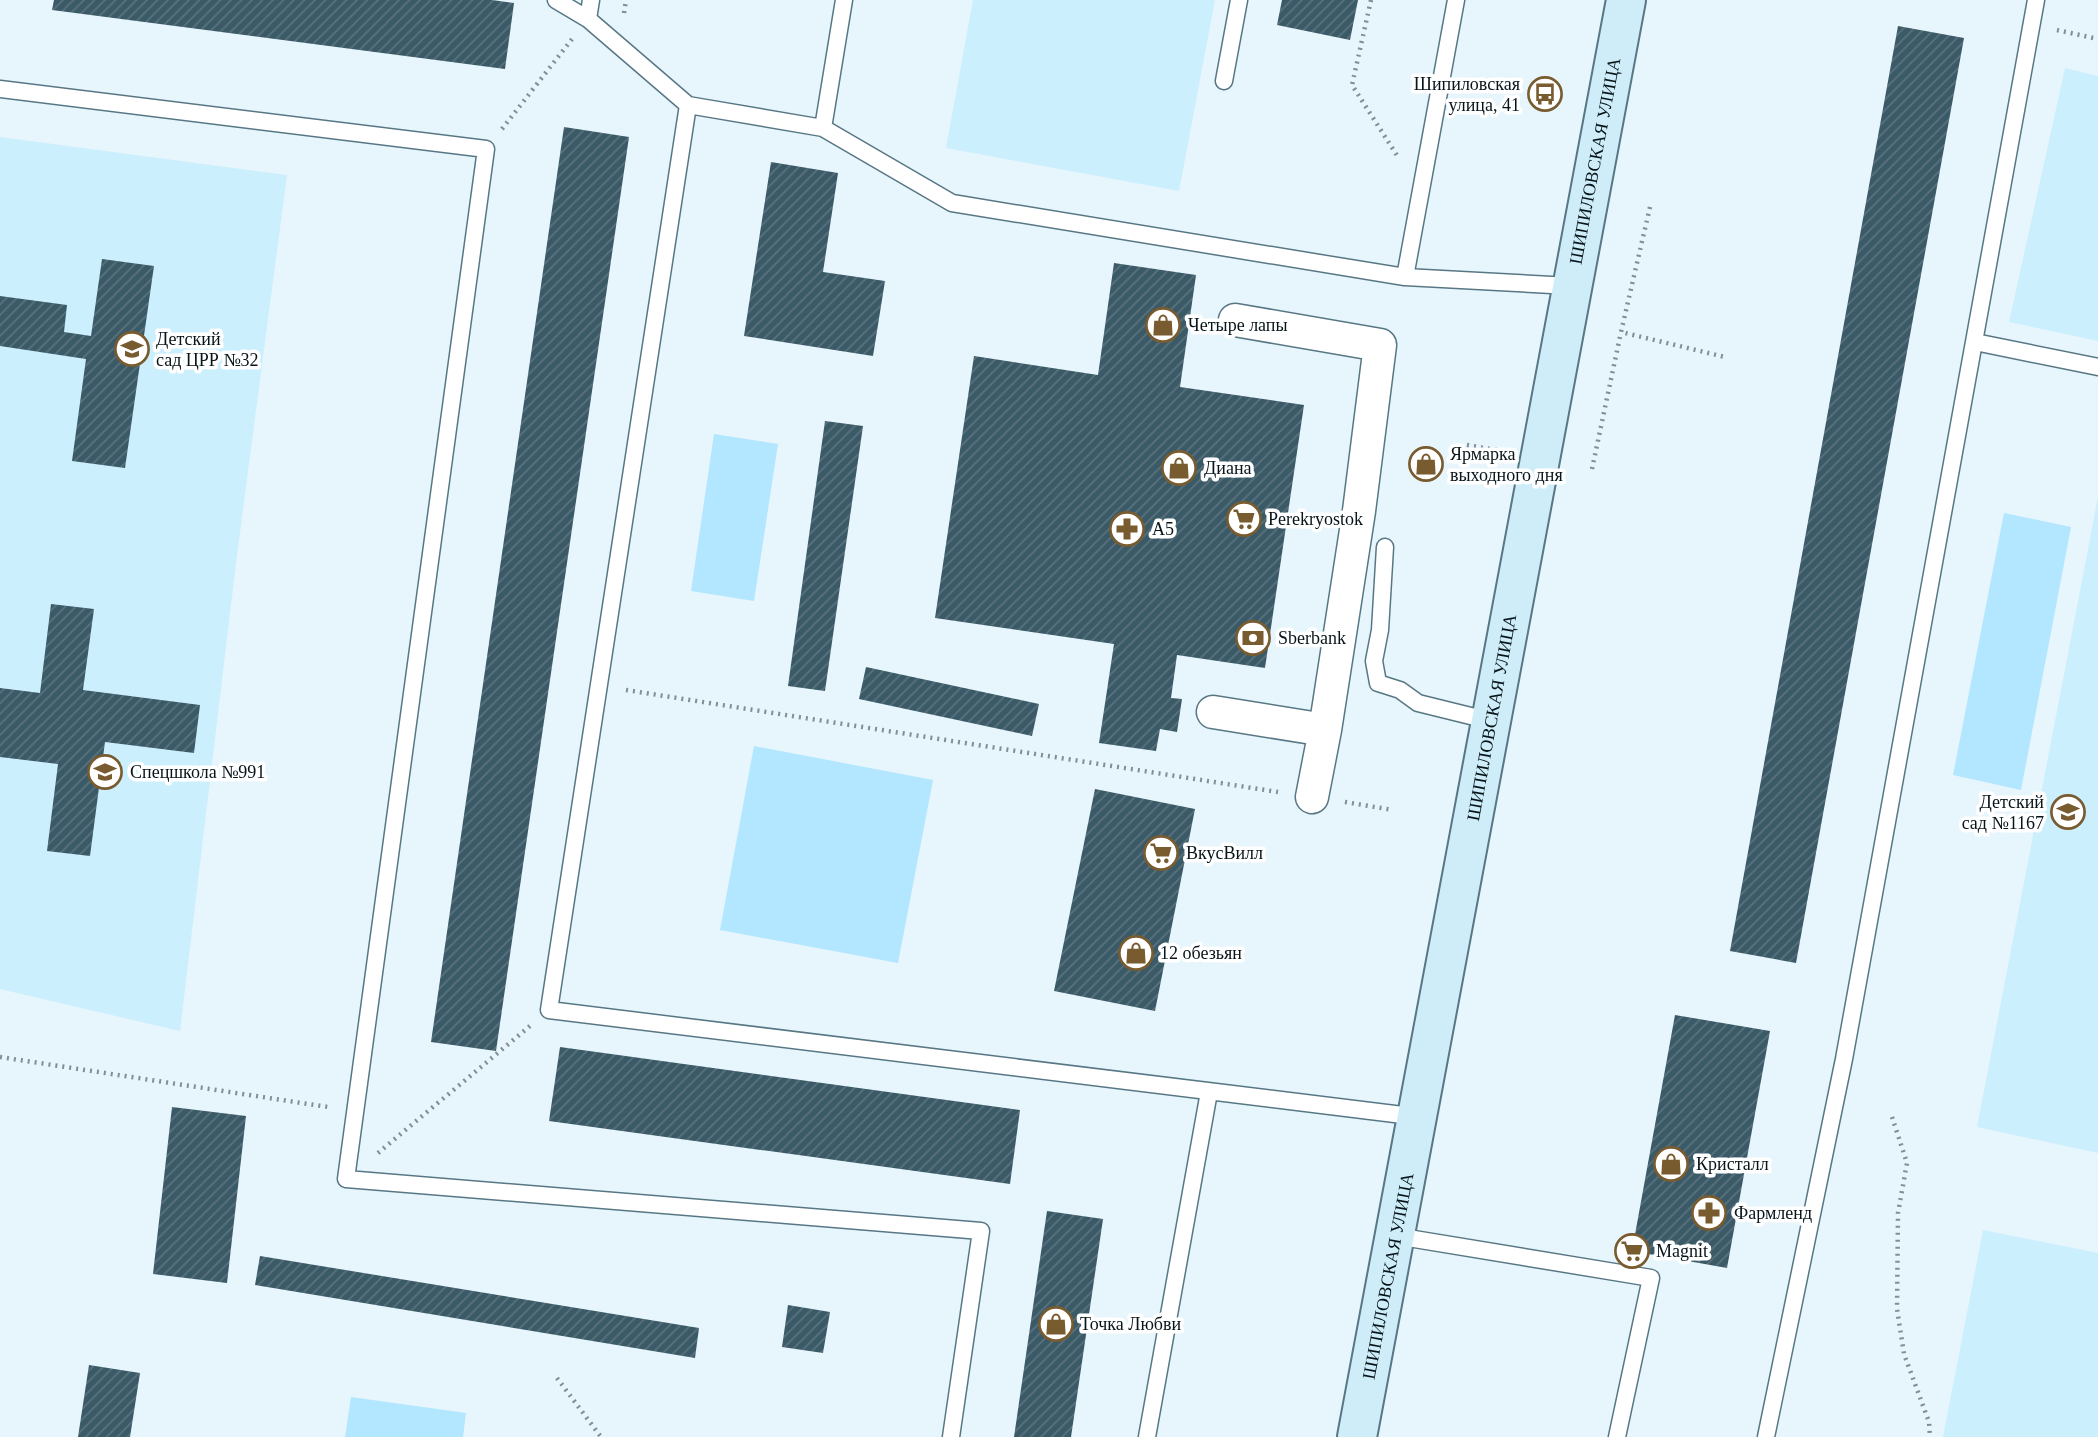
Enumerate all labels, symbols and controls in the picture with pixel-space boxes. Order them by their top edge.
street label: ШИПИЛОВСКАЯ УЛИЦА [1565,56,1624,266]
place label: Шипиловская улица, 41 [1414,74,1520,115]
bus stop icon: Шипиловская улица, 41 [1526,75,1564,113]
shop icon: Четыре лапы [1144,306,1182,344]
place label: Четыре лапы [1188,315,1288,335]
place label: Детский сад ЦРР №32 [156,329,259,370]
school or university icon: Детский сад ЦРР №32 [113,330,151,368]
place label: Ярмарка выходного дня [1450,444,1563,485]
shop icon: Ярмарка выходного дня [1407,445,1445,483]
shop icon: Диана [1160,449,1198,487]
place label: Диана [1204,458,1252,478]
supermarket icon: Perekryostok [1225,500,1263,538]
place label: Perekryostok [1268,509,1363,529]
pharmacy icon: А5 [1108,510,1146,548]
place label: А5 [1152,519,1174,539]
street label: ШИПИЛОВСКАЯ УЛИЦА [1463,612,1520,823]
bank icon: Sberbank [1234,619,1272,657]
place label: Sberbank [1278,628,1346,648]
school or university icon: Спецшкола №991 [86,753,124,791]
place label: Спецшкола №991 [130,762,265,782]
place label: Детский сад №1167 [1962,792,2044,833]
school or university icon: Детский сад №1167 [2049,793,2087,831]
supermarket icon: ВкусВилл [1142,834,1180,872]
place label: ВкусВилл [1186,843,1263,863]
shop icon: 12 обезьян [1117,934,1155,972]
place label: 12 обезьян [1160,943,1242,963]
shop icon: Кристалл [1652,1145,1690,1183]
place label: Кристалл [1696,1154,1769,1174]
street label: ШИПИЛОВСКАЯ УЛИЦА [1359,1171,1418,1381]
pharmacy icon: Фармленд [1690,1194,1728,1232]
place label: Фармленд [1734,1203,1812,1223]
supermarket icon: Magnit [1613,1232,1651,1270]
place label: Magnit [1656,1241,1708,1261]
shop icon: Точка Любви [1037,1305,1075,1343]
place label: Точка Любви [1080,1314,1182,1334]

